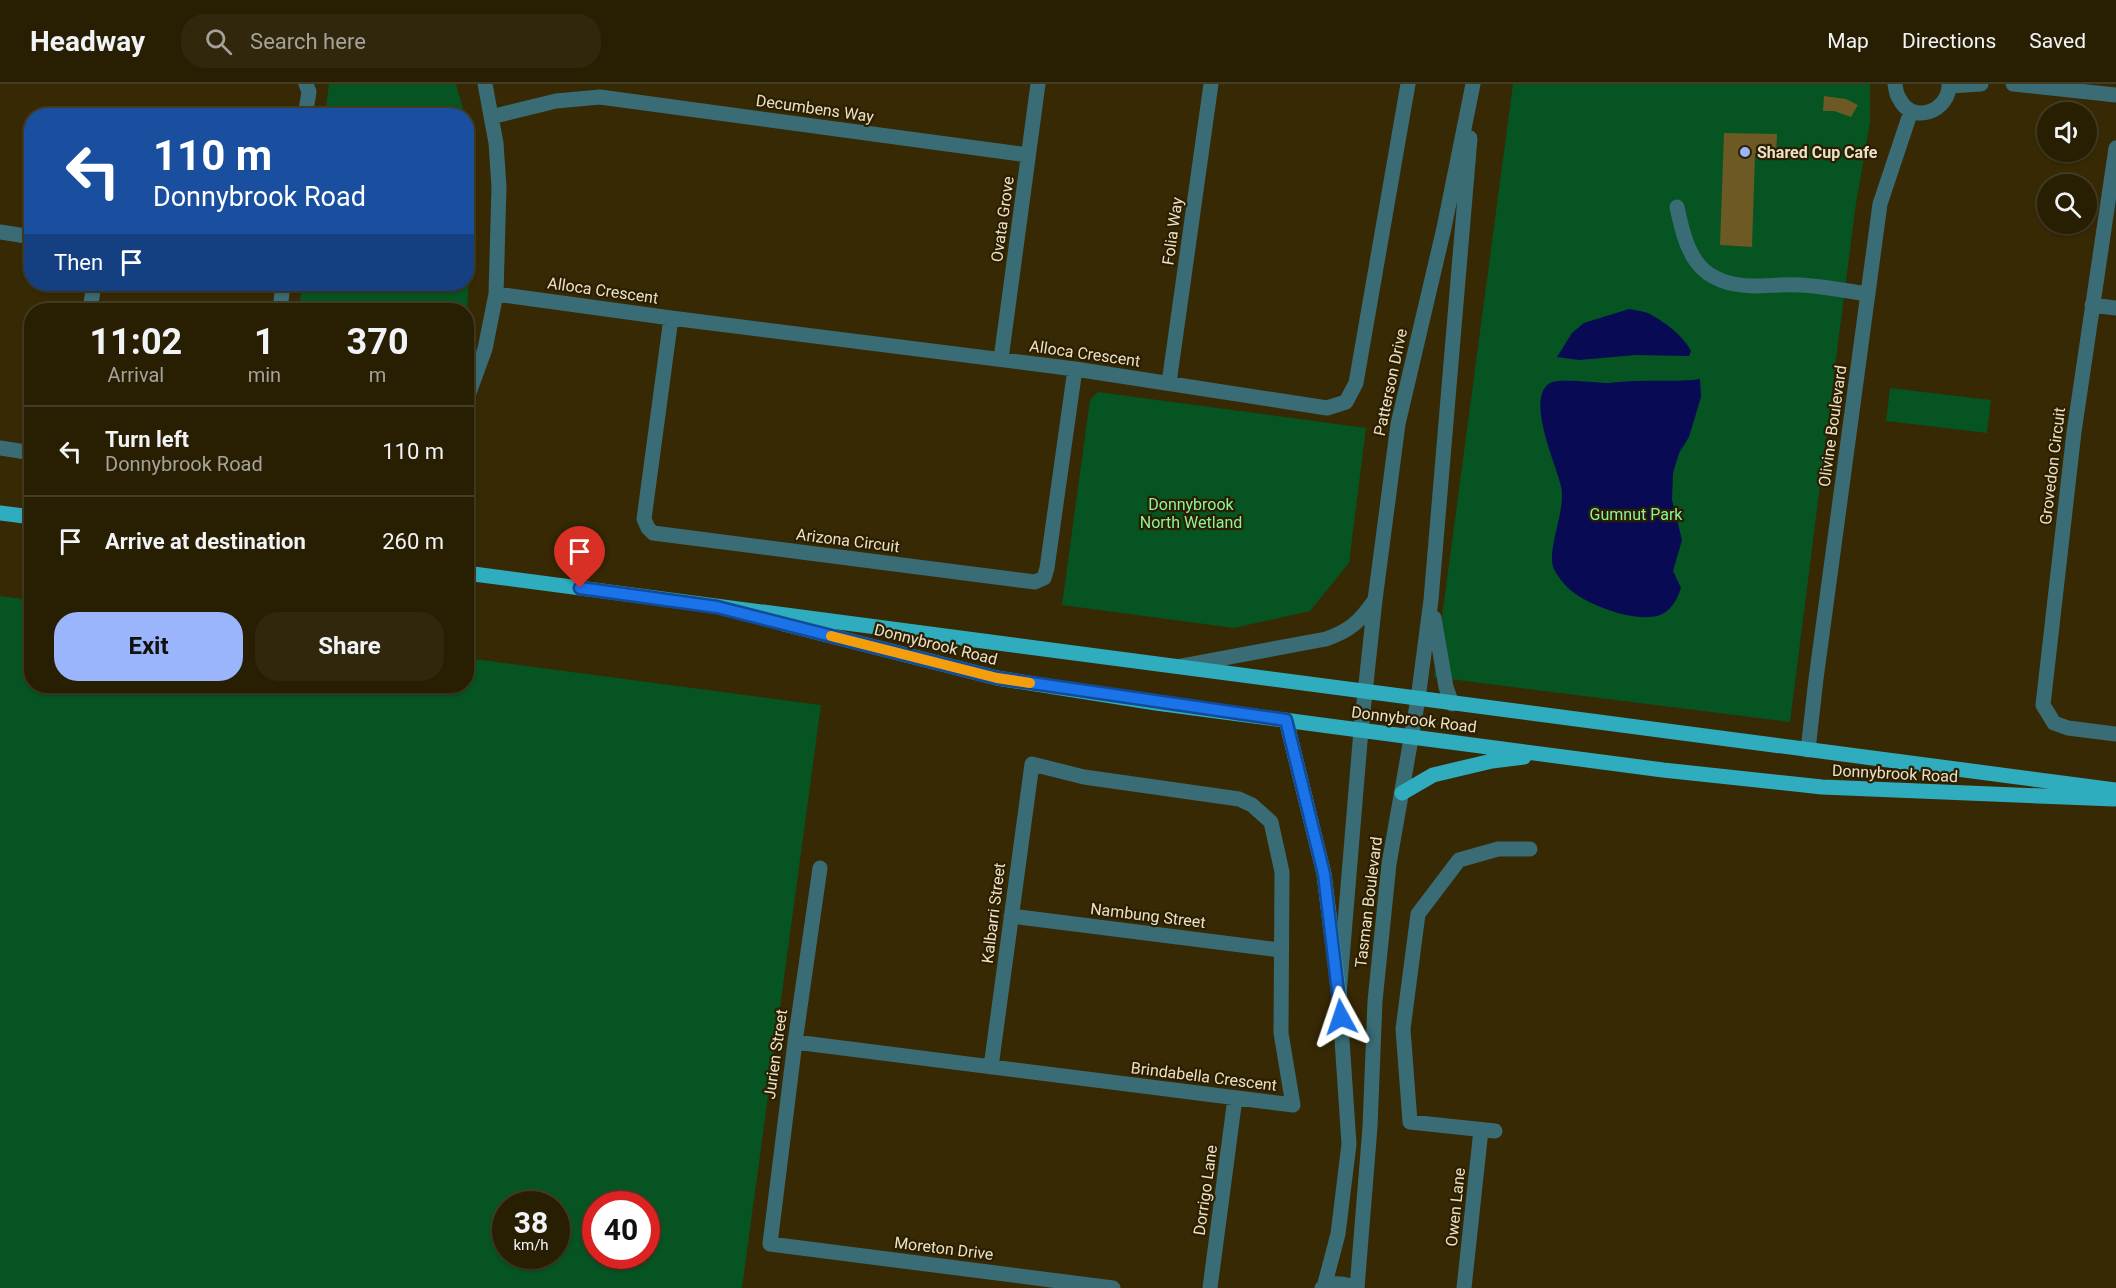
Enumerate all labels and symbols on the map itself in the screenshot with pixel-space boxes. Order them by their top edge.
street label: Decumbens Way [755,91,876,126]
place label: Shared Cup Cafe [1757,143,1878,162]
marker: Shared Cup Cafe [1738,145,1752,159]
street label: Ovata Grove [987,175,1018,263]
street label: Folia Way [1158,195,1187,266]
street label: Alloca Crescent [546,273,660,308]
street label: Patterson Drive [1370,327,1411,437]
street label: Alloca Crescent [1028,336,1142,371]
street label: Olivine Boulevard [1815,364,1850,488]
street label: Grovedon Circuit [2036,406,2069,526]
park label: Donnybrook North Wetland [1140,495,1242,532]
park label: Gumnut Park [1590,505,1683,524]
street label: Arizona Circuit [795,525,901,556]
pin [554,526,605,588]
street label: Donnybrook Road [872,620,999,669]
street label: Donnybrook Road [1350,702,1478,737]
street label: Donnybrook Road [1831,761,1958,786]
street label: Tasman Boulevard [1351,835,1386,969]
street label: Kalbarri Street [978,862,1009,964]
street label: Nambung Street [1089,899,1207,932]
position arrow [1309,985,1373,1049]
street label: Jurien Street [760,1008,791,1100]
street label: Brindabella Crescent [1130,1058,1278,1095]
street label: Dorrigo Lane [1190,1144,1221,1236]
street label: Owen Lane [1442,1167,1469,1247]
speed limit sign: 40 [582,1191,660,1269]
street label: Moreton Drive [893,1233,995,1264]

